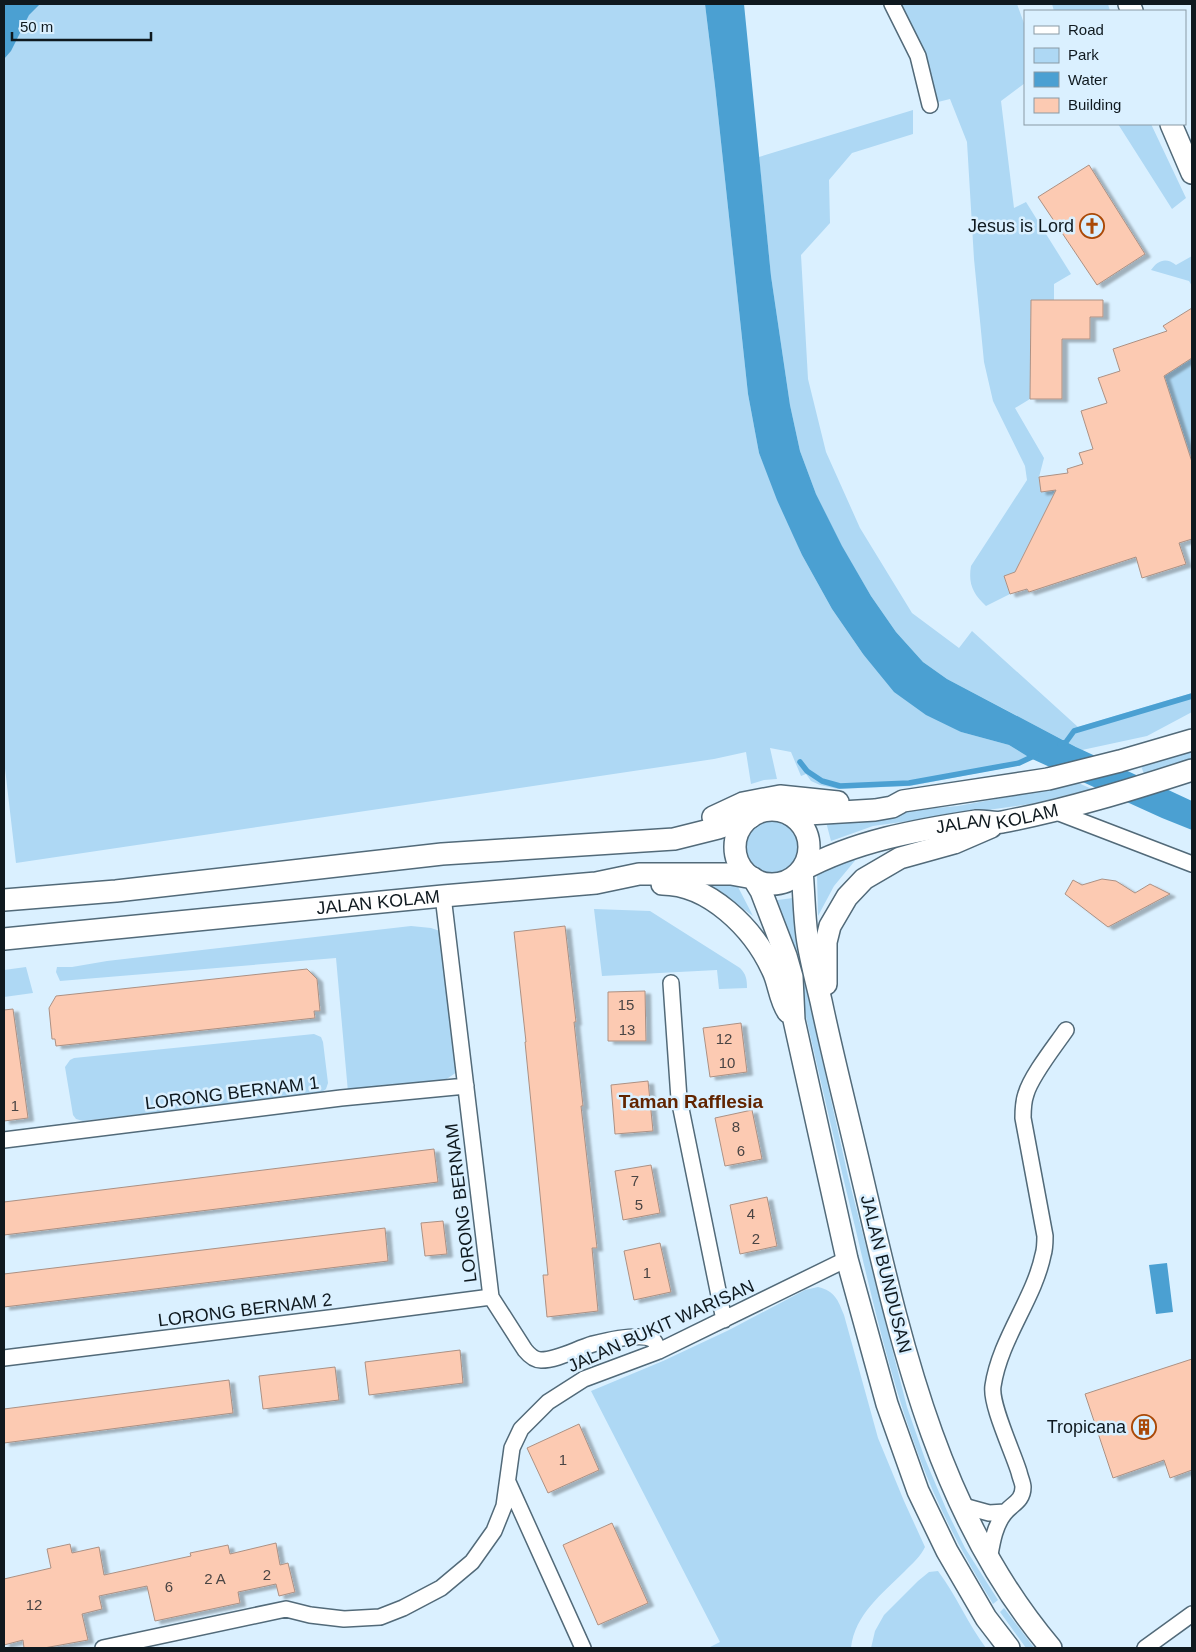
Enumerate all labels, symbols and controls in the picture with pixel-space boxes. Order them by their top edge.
scale bar [12,10,151,42]
legend [1024,10,1186,125]
text: 50 m [20,18,53,35]
text: Road [1068,21,1104,38]
text: Park [1068,46,1099,63]
text: Water [1068,71,1107,88]
text: Building [1068,96,1121,113]
church icon: Jesus is Lord [1079,213,1105,239]
place label: Jesus is Lord [968,216,1074,236]
street label: JALAN KOLAM [934,800,1060,837]
street label: JALAN KOLAM [315,886,441,918]
house number: 15 [618,996,634,1013]
house number: 13 [619,1021,635,1038]
house number: 12 [716,1030,732,1047]
house number: 10 [719,1054,735,1071]
street label: LORONG BERNAM 1 [144,1072,320,1114]
district label: Taman Rafflesia [619,1091,764,1112]
house number: 1 [11,1097,19,1114]
house number: 8 [732,1118,740,1135]
street label: LORONG BERNAM [441,1122,481,1284]
house number: 6 [737,1142,745,1159]
house number: 7 [631,1172,639,1189]
street label: JALAN BUNDUSAN [857,1193,915,1355]
house number: 5 [635,1196,643,1213]
house number: 4 [747,1205,755,1222]
house number: 2 [752,1230,760,1247]
house number: 1 [643,1264,651,1281]
street label: JALAN BUKIT WARISAN [565,1276,757,1376]
street label: LORONG BERNAM 2 [157,1289,333,1331]
building icon: Tropicana [1131,1414,1157,1440]
place label: Tropicana [1047,1417,1127,1437]
house number: 1 [559,1451,567,1468]
house number: 2 [263,1566,271,1583]
house number: 2 A [204,1570,226,1587]
house number: 6 [165,1578,173,1595]
house number: 12 [26,1596,42,1613]

